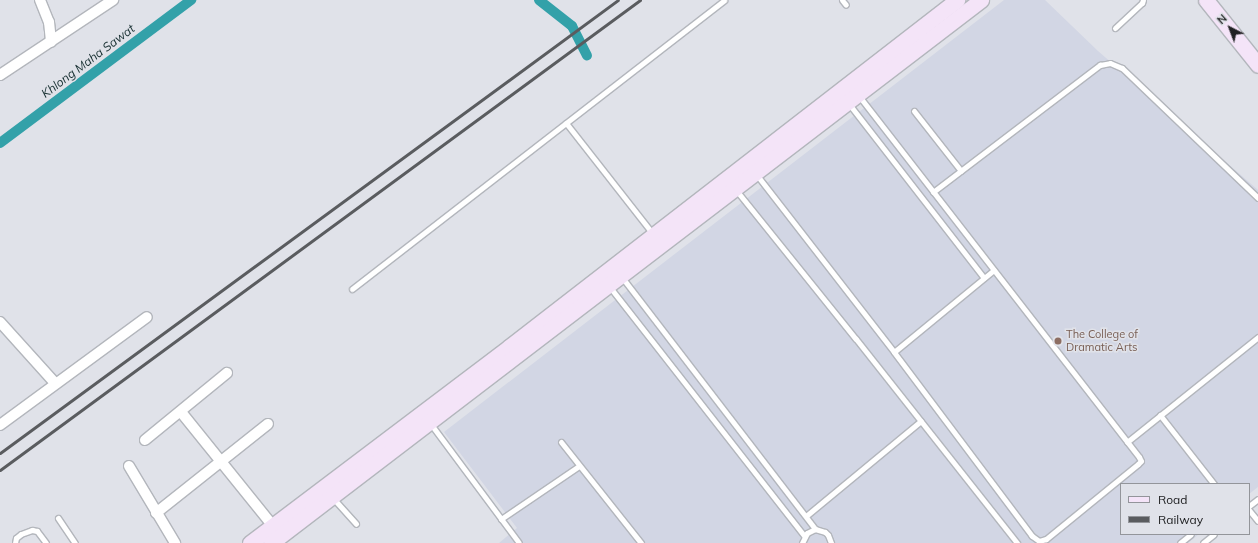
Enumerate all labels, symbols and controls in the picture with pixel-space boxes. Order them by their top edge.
north arrow [1210,8,1250,48]
text: N [1214,11,1230,27]
water label: Khlong Maha Sawat [39,21,137,101]
place label: The College of Dramatic Arts [1066,328,1138,354]
marker: The College of Dramatic Arts [1053,336,1063,346]
legend [1120,483,1250,535]
text: Road [1158,492,1187,507]
text: Railway [1158,512,1203,527]

